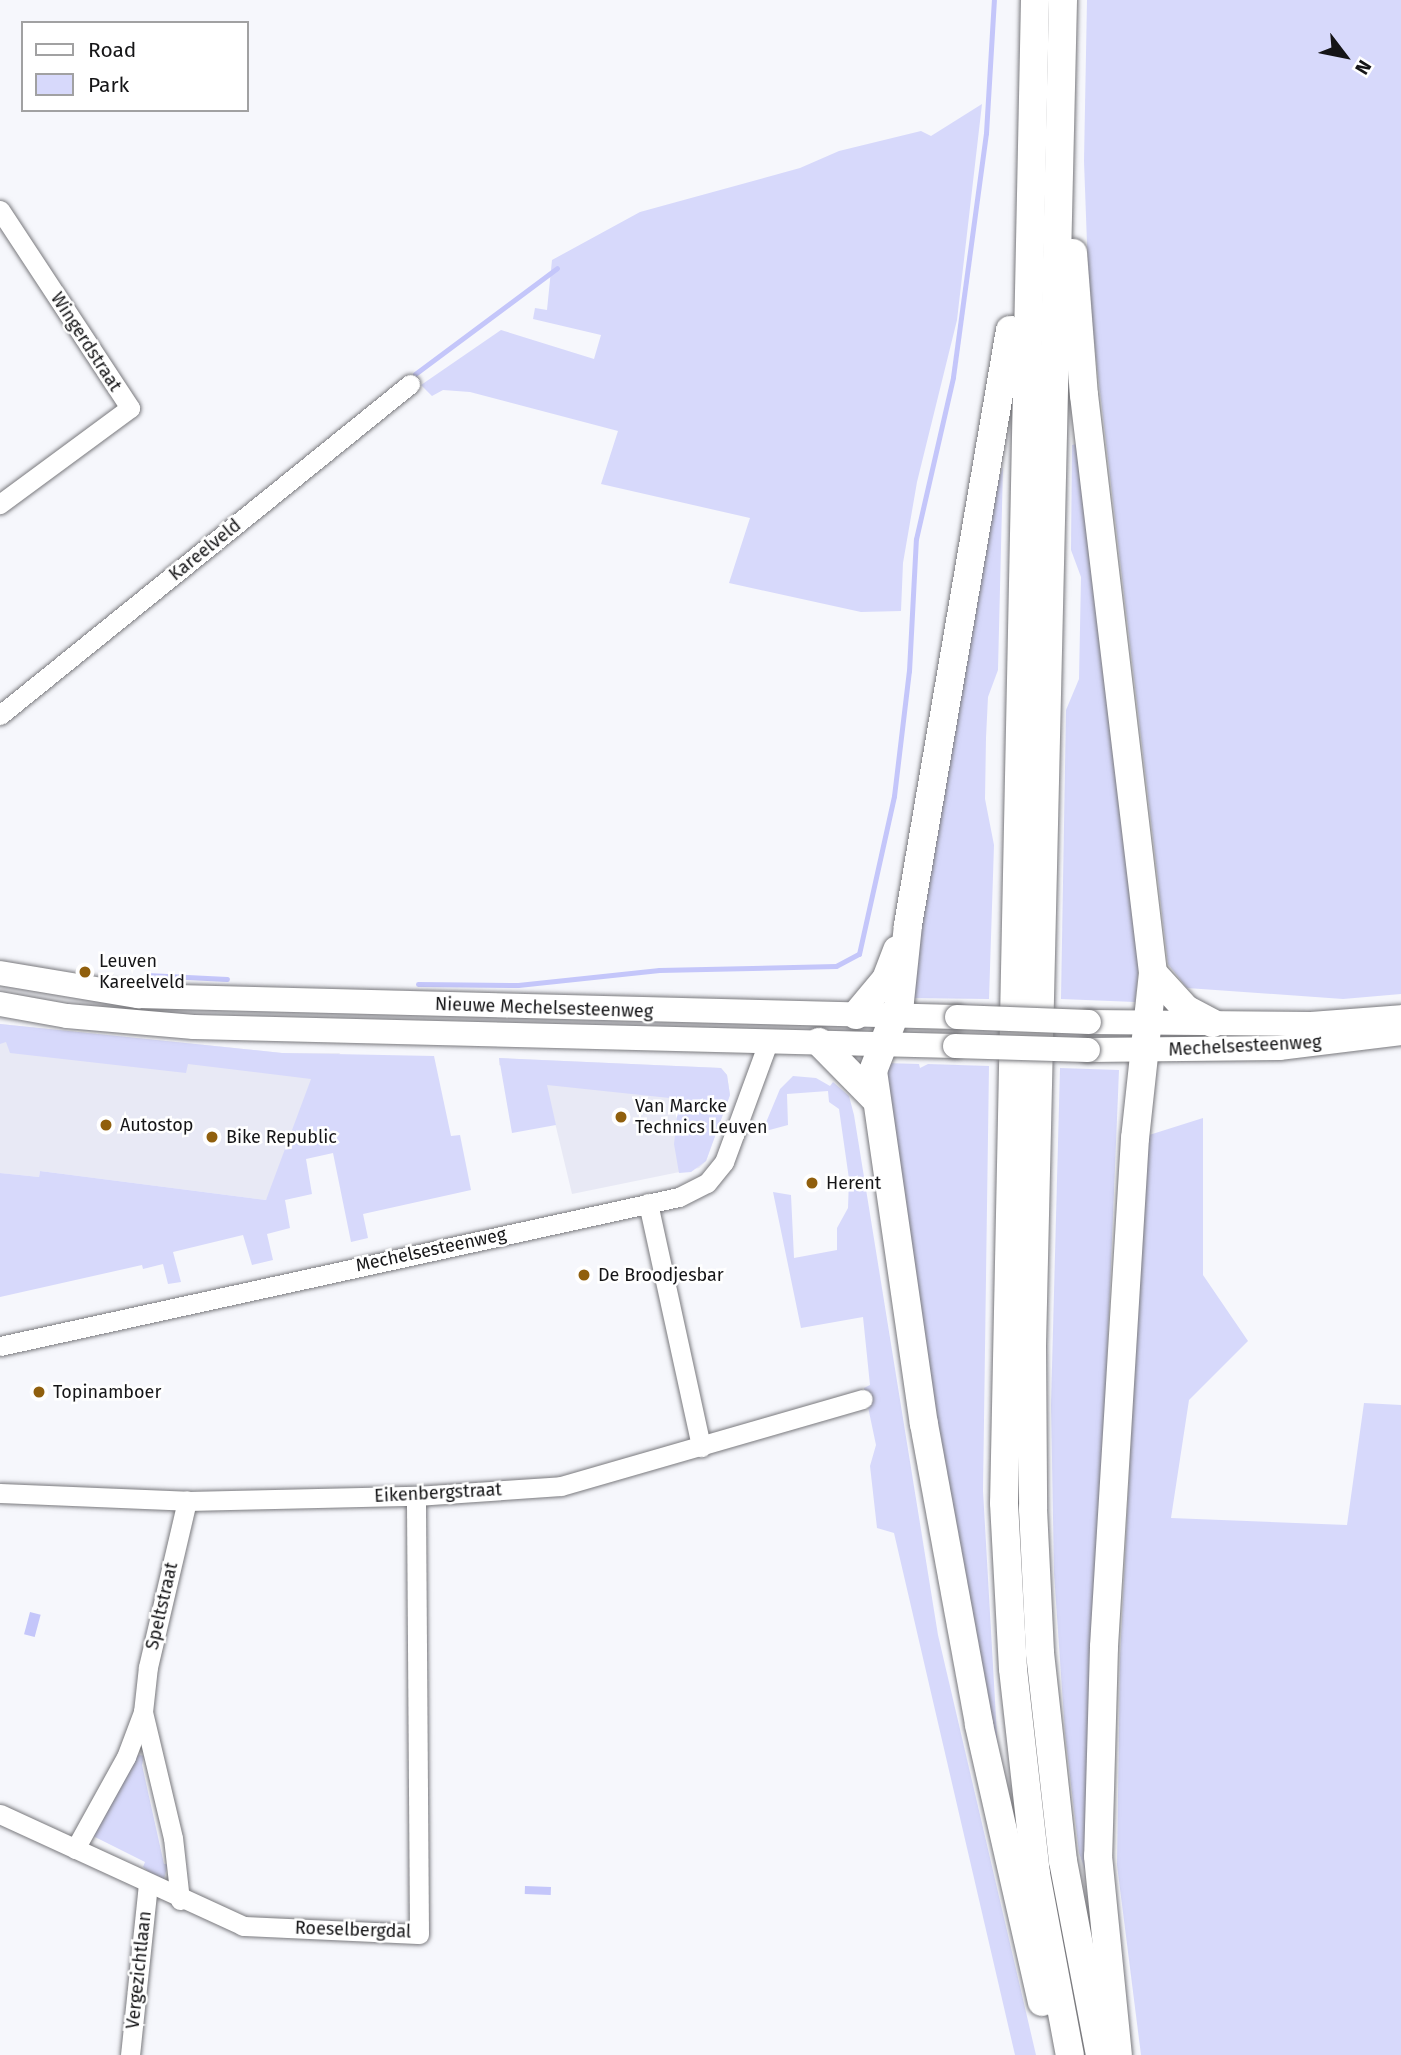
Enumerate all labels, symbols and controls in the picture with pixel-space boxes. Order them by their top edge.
legend [21,21,248,112]
north arrow [1310,21,1380,91]
text: Road [88,37,136,63]
text: N [1350,56,1376,79]
text: Park [88,72,129,98]
street label: Wingerdstraat [46,288,126,396]
street label: Kareelveld [165,515,245,585]
place label: Leuven Kareelveld [99,951,185,993]
marker: Leuven Kareelveld [77,964,93,980]
street label: Nieuwe Mechelsesteenweg [435,993,653,1023]
street label: Mechelsesteenweg [1168,1031,1322,1061]
place label: Van Marcke Technics Leuven [635,1096,768,1138]
marker: Van Marcke Technics Leuven [613,1109,629,1125]
place label: Autostop [120,1114,193,1136]
marker: Autostop [98,1117,114,1133]
place label: Bike Republic [226,1126,337,1148]
marker: Bike Republic [204,1129,220,1145]
place label: Herent [826,1172,881,1194]
marker: Herent [804,1175,820,1191]
street label: Mechelsesteenweg [354,1224,508,1276]
place label: De Broodjesbar [598,1264,724,1286]
marker: De Broodjesbar [576,1267,592,1283]
place label: Topinamboer [53,1381,161,1403]
marker: Topinamboer [31,1384,47,1400]
street label: Eikenbergstraat [374,1479,502,1507]
street label: Speltstraat [141,1560,183,1652]
street label: Vergezichtlaan [122,1910,156,2030]
street label: Roeselbergdal [294,1917,412,1943]

